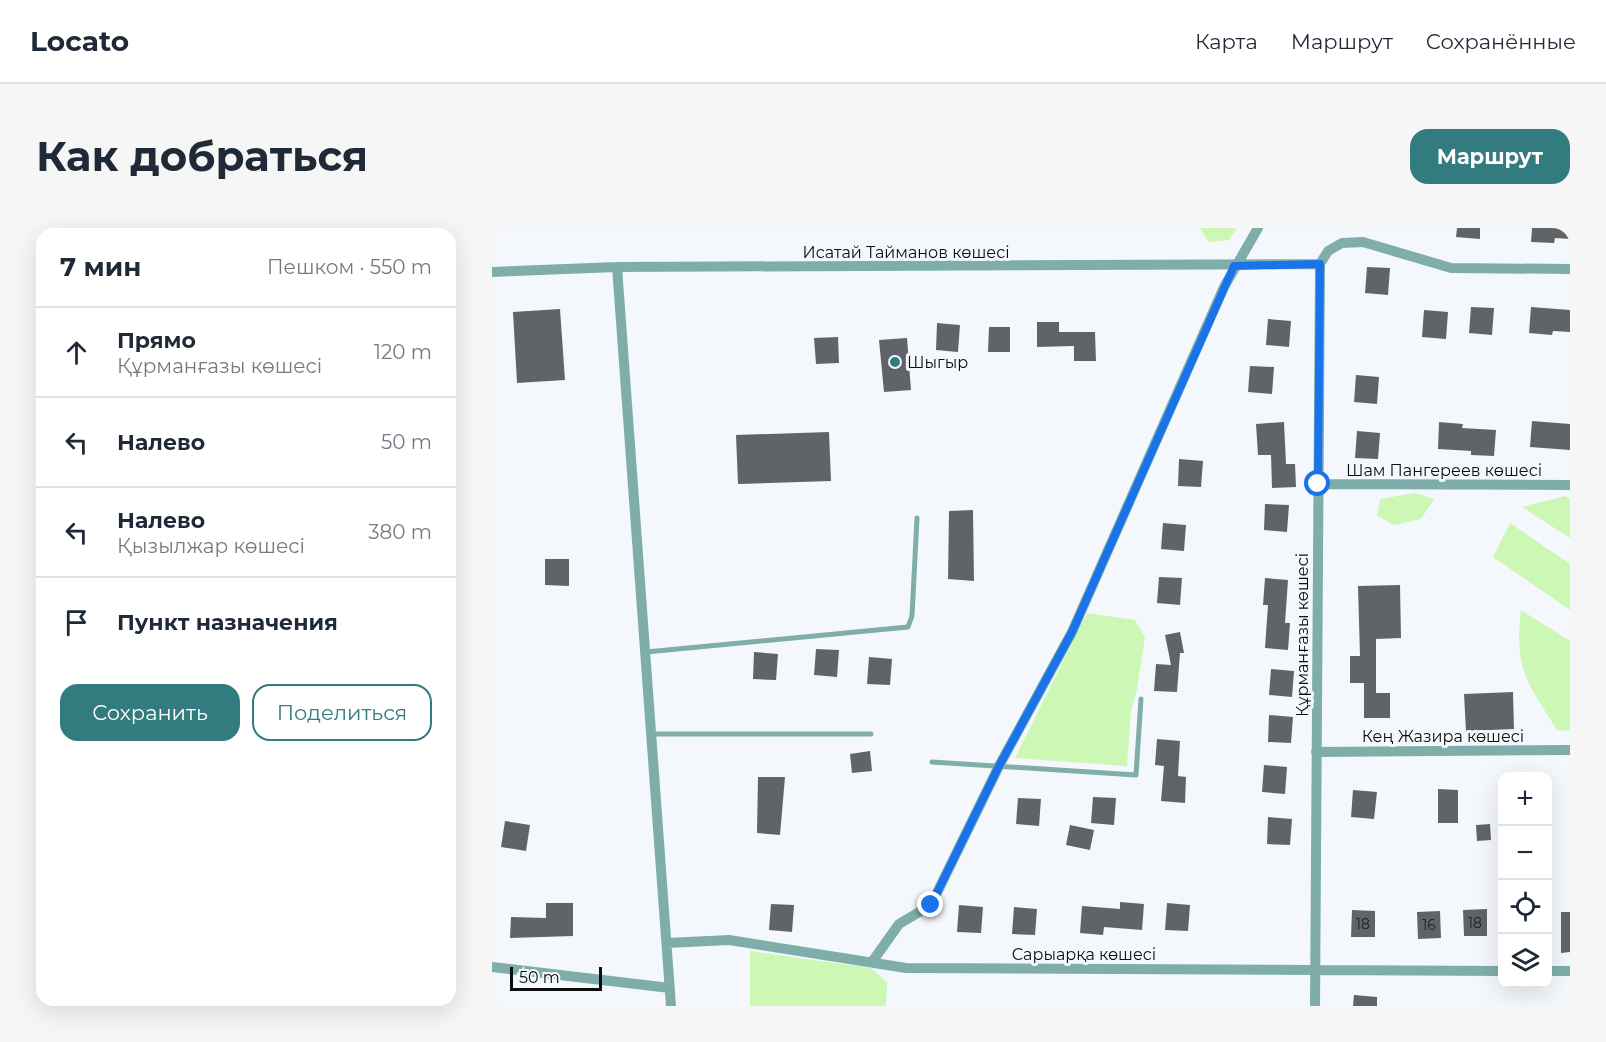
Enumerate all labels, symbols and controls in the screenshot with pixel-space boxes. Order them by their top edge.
text: Locato [30,24,129,58]
text: Карта [1195,29,1258,54]
text: Маршрут [1291,29,1393,54]
text: Сохранённые [1426,29,1576,54]
button: Маршрут [1410,129,1570,184]
text: Как добраться [36,130,368,182]
street label: Исатай Тайманов көшесі [802,243,1010,262]
text: 7 мин [60,251,141,283]
text: Пешком · 550 m [267,255,432,279]
text: Прямо [117,327,196,354]
icon: ahead [60,336,93,369]
text: 120 m [374,340,432,364]
place label: Шыгыр [907,353,968,372]
text: Құрманғазы көшесі [117,354,322,378]
marker: Шыгыр [888,355,902,369]
icon: left [60,426,93,459]
text: Налево [117,429,205,456]
text: 50 m [381,430,432,454]
street label: Шам Пангереев көшесі [1346,461,1542,480]
route start [1304,470,1330,496]
text: Налево [117,507,205,534]
icon: left [60,516,93,549]
text: 380 m [368,520,432,544]
text: Қызылжар көшесі [117,534,305,558]
street label: Құрманғазы көшесі [1293,553,1312,717]
icon: arrive [60,606,93,639]
text: Пункт назначения [117,609,338,636]
button: Сохранить [60,684,240,741]
button: Поделиться [252,684,432,741]
street label: Кең Жазира көшесі [1362,727,1524,746]
map controls [1498,772,1552,988]
button: + [1498,772,1552,826]
button: − [1498,826,1552,880]
button: locate [1498,880,1552,934]
route end [917,891,943,917]
house number: 18 [1468,914,1482,932]
house number: 18 [1356,915,1370,933]
house number: 16 [1422,916,1436,934]
button: layers [1498,934,1552,988]
street label: Сарыарқа көшесі [1012,945,1156,964]
scale bar [510,964,602,992]
text: 50 m [519,968,560,987]

